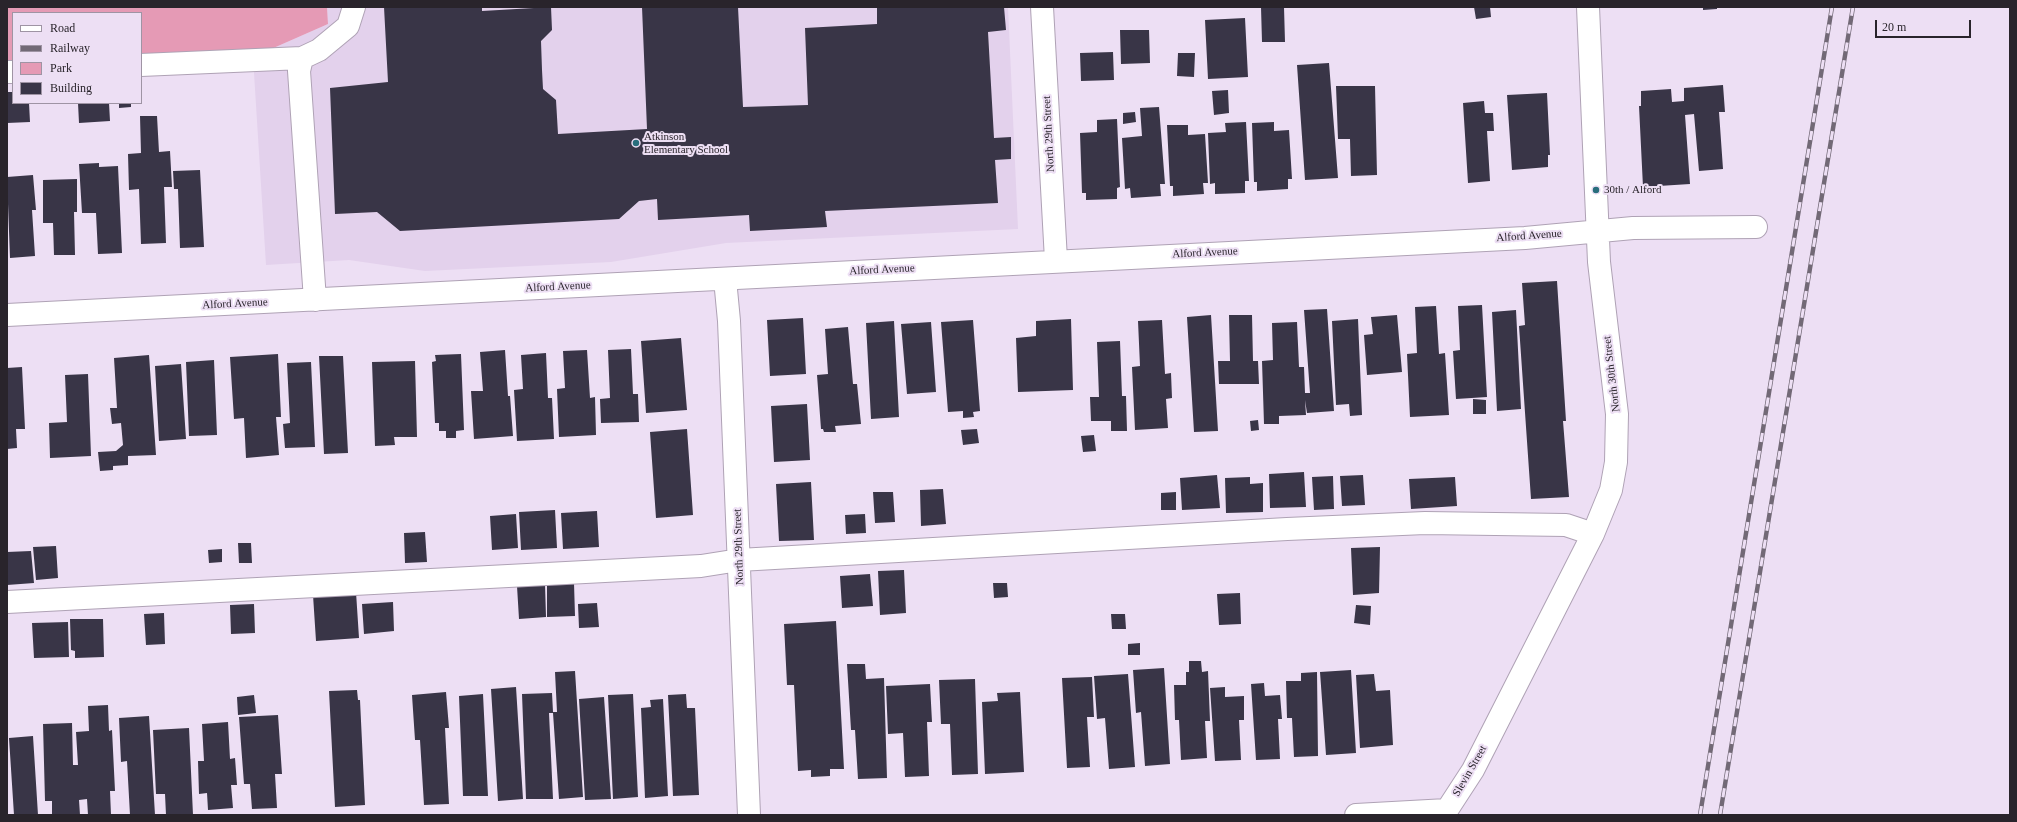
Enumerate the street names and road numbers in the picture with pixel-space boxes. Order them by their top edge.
street label: North 29th Street [1040,96,1058,172]
street label: Alford Avenue [1496,227,1562,245]
street label: Alford Avenue [1172,245,1238,261]
street label: Alford Avenue [849,262,915,278]
street label: Alford Avenue [525,279,591,295]
street label: Alford Avenue [202,296,268,312]
street label: North 30th Street [1601,335,1623,413]
street label: North 29th Street [731,509,747,585]
street label: Slevin Street [1450,743,1490,799]

